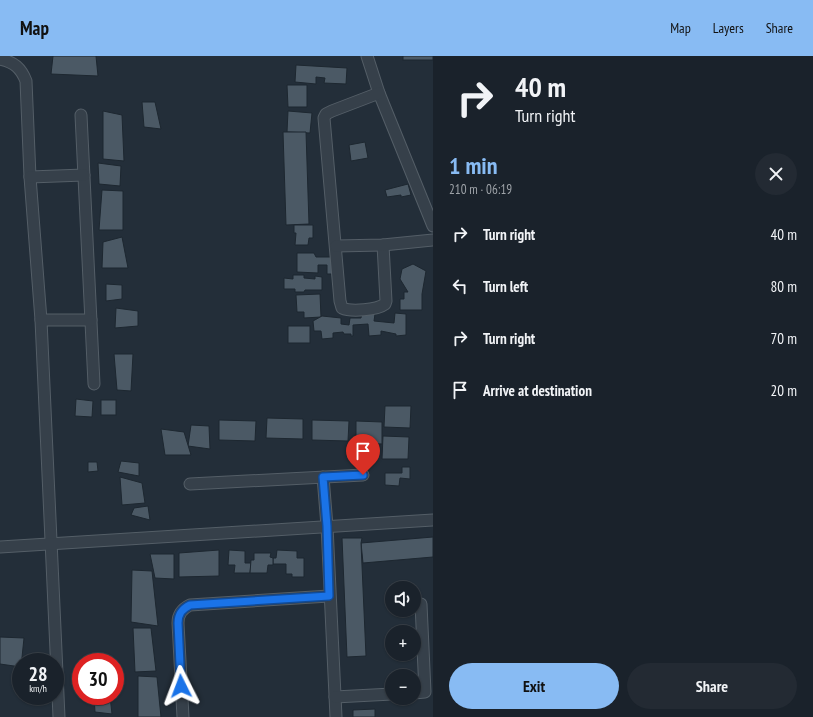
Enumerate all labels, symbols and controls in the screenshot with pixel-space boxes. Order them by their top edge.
text: Map [20,16,49,40]
text: Map [670,19,691,37]
text: Layers [713,19,744,37]
text: Share [766,19,793,37]
text: 40 m [515,68,566,105]
icon: right [449,72,501,124]
text: Turn right [515,104,575,127]
text: 1 min [449,150,497,181]
button: close [755,153,797,195]
text: 210 m · 06:19 [449,181,512,198]
icon: right [449,223,471,245]
text: Turn right [483,225,535,244]
text: 40 m [771,225,797,244]
icon: left [449,275,471,297]
text: Turn left [483,277,528,296]
text: 80 m [771,277,797,296]
icon: right [449,327,471,349]
text: Turn right [483,329,535,348]
text: 70 m [771,329,797,348]
icon: arrive [449,379,471,401]
text: Arrive at destination [483,381,592,400]
text: 20 m [771,381,797,400]
pin [346,434,380,475]
icon: arrive [352,440,374,462]
map controls [385,581,421,705]
button: sound [385,581,421,617]
button: + [385,625,421,661]
speed limit sign: 30 [72,653,124,705]
text: 28 [28,661,48,687]
button: Exit [449,663,619,709]
button: Share [627,663,797,709]
position arrow [160,665,202,707]
button: − [385,669,421,705]
text: km/h [29,682,47,695]

